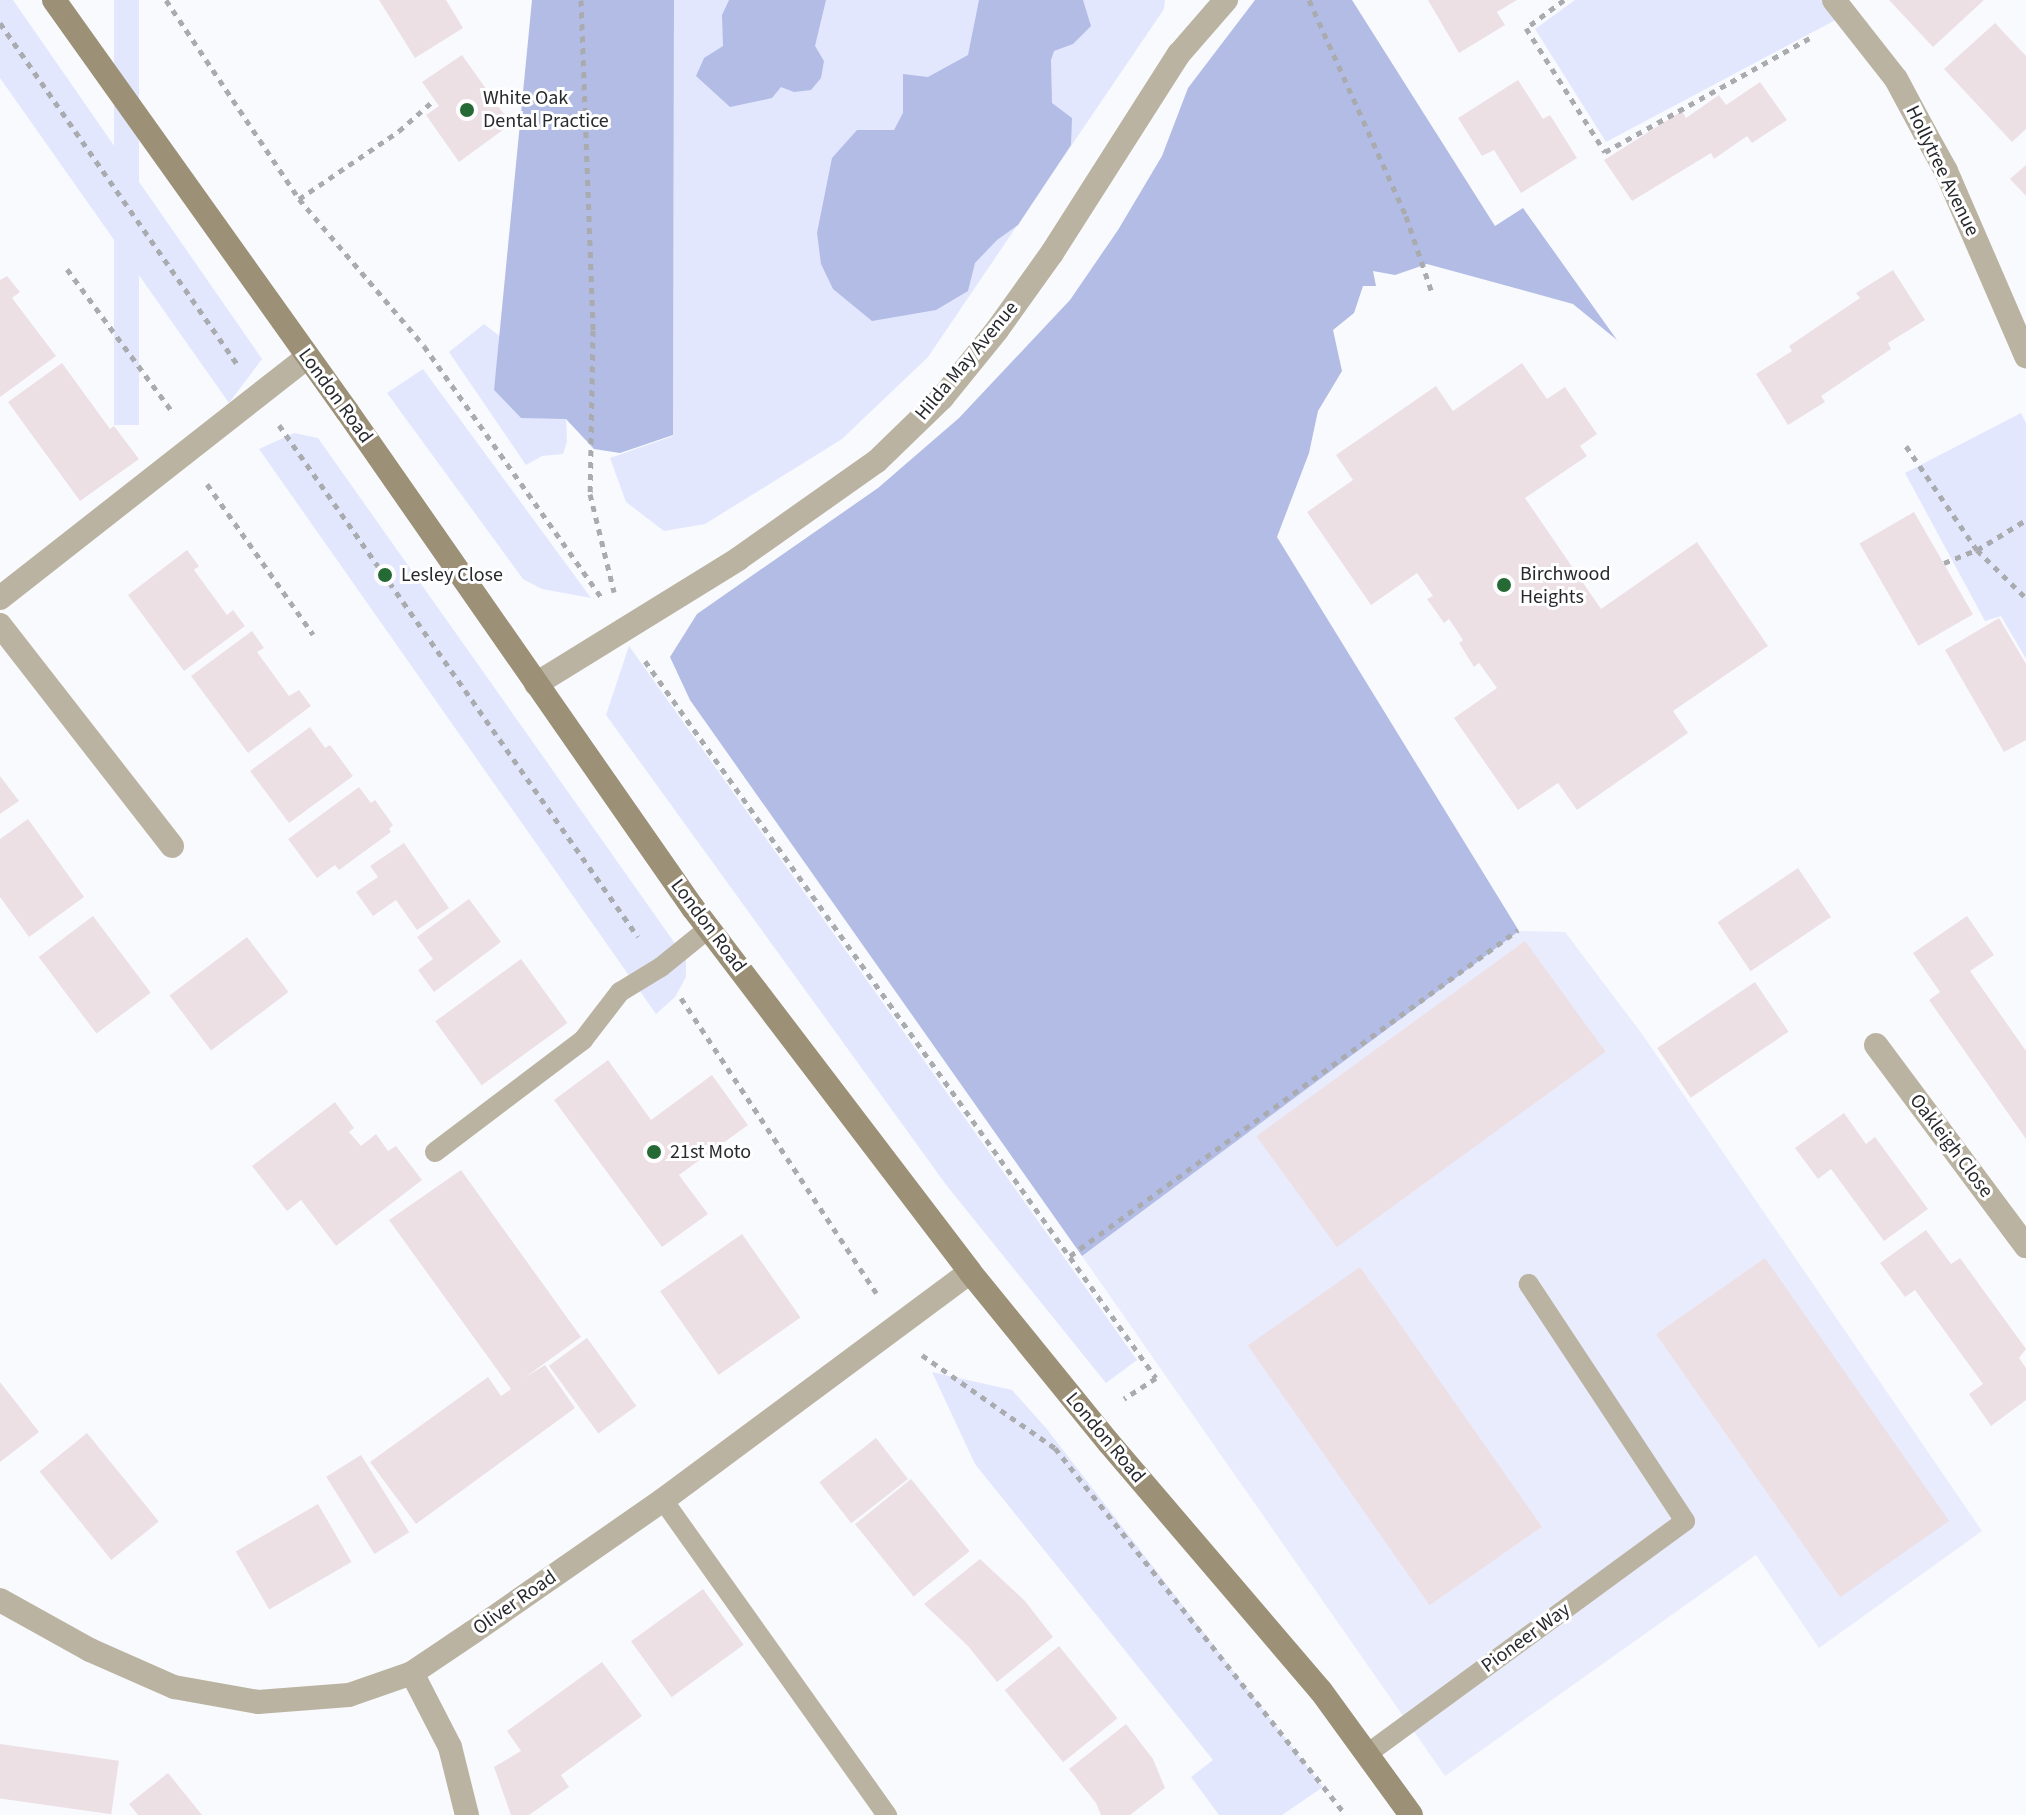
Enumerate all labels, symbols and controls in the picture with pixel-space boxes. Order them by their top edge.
place label: White Oak Dental Practice [483,86,609,133]
marker: White Oak Dental Practice [458,101,476,119]
street label: Hollytree Avenue [1900,102,1984,240]
street label: Hilda May Avenue [910,297,1024,425]
street label: London Road [293,344,377,448]
place label: Birchwood Heights [1520,562,1611,609]
place label: Lesley Close [401,563,503,587]
marker: Lesley Close [376,566,394,584]
marker: Birchwood Heights [1495,576,1513,594]
street label: London Road [665,874,751,978]
street label: Oakleigh Close [1904,1089,1998,1203]
place label: 21st Moto [670,1140,751,1164]
marker: 21st Moto [645,1143,663,1161]
street label: London Road [1060,1388,1150,1488]
street label: Oliver Road [469,1566,561,1640]
street label: Pioneer Way [1477,1598,1575,1678]

